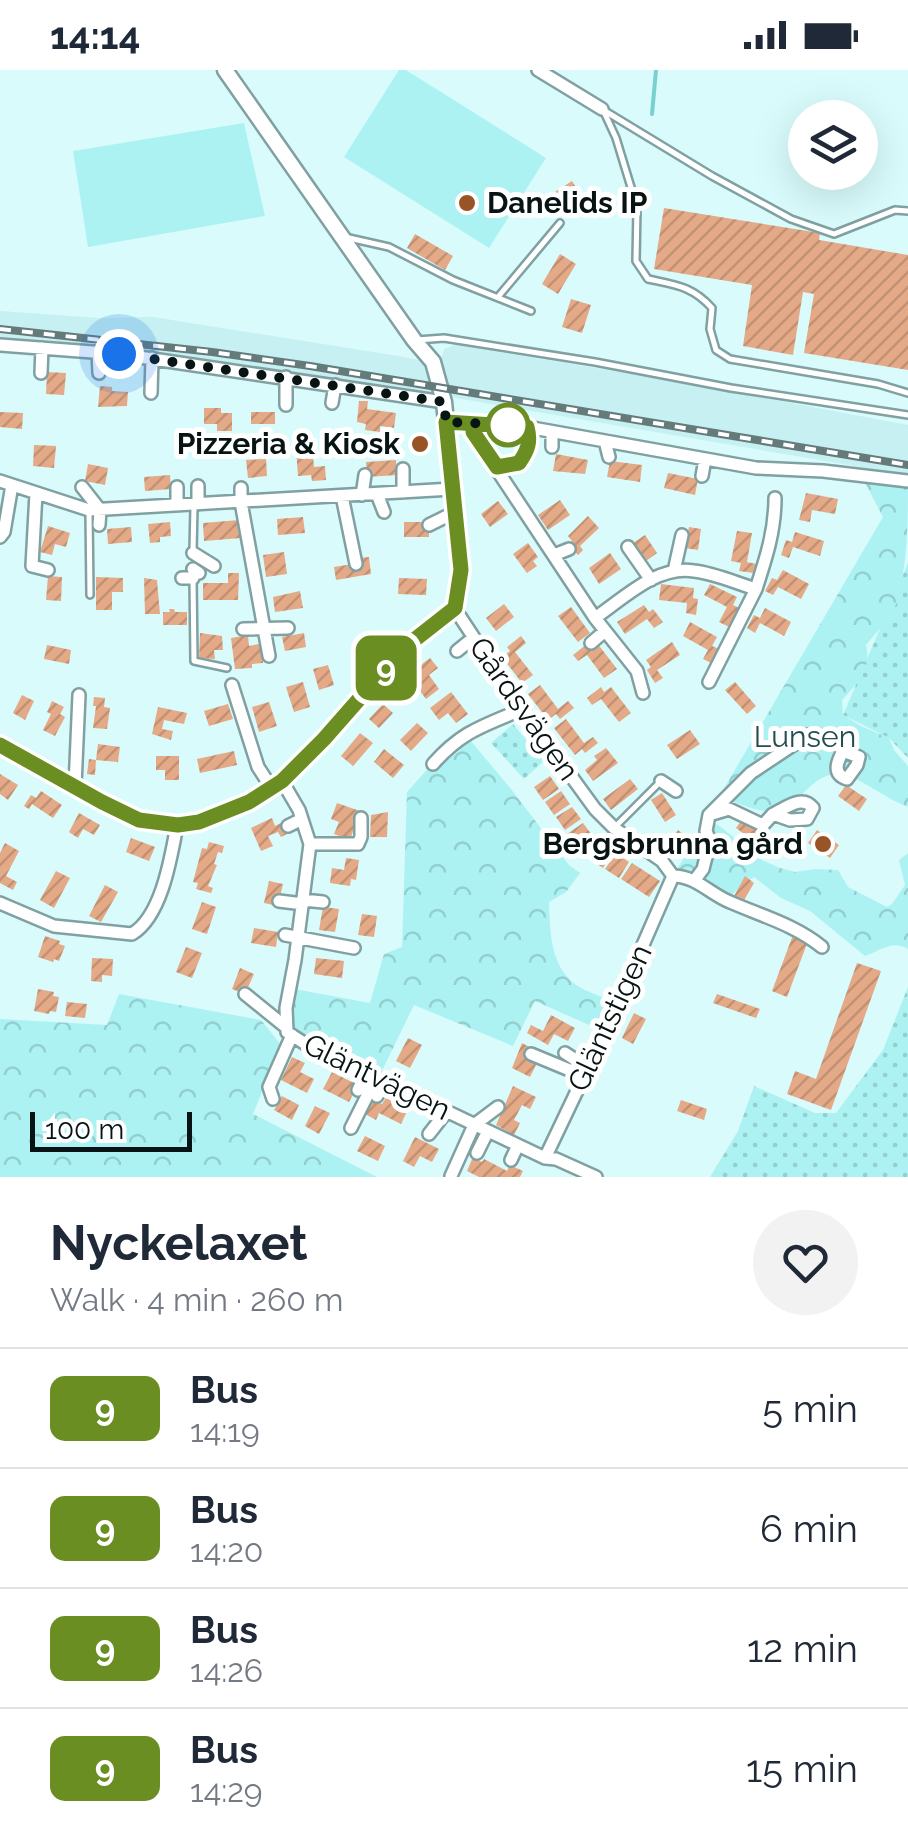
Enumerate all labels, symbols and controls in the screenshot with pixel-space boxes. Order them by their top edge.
text: 14:14 [50,13,140,58]
map controls [788,100,878,190]
button: layers [788,100,878,190]
place label: Danelids IP [487,185,648,220]
marker: Danelids IP [456,192,478,214]
your location [94,329,144,379]
unlabelled marker [487,404,529,446]
place label: Pizzeria & Kiosk [177,426,400,461]
marker: Pizzeria & Kiosk [409,433,431,455]
street label: Gårdsvägen [462,631,586,787]
line badge: 9 [354,636,418,700]
text: 9 [376,648,396,689]
park label: Lunsen [754,719,856,754]
place label: Bergsbrunna gård [542,826,803,861]
marker: Bergsbrunna gård [812,833,834,855]
street label: Gläntstigen [560,939,659,1097]
street label: Gläntvägen [298,1026,456,1127]
scale bar [30,1107,192,1152]
text: 100 m [45,1113,124,1146]
button: heart [753,1210,858,1315]
text: Nyckelaxet [50,1215,308,1271]
text: Walk · 4 min · 260 m [50,1281,343,1318]
text: Bus [190,1367,258,1412]
text: 5 min [762,1386,858,1431]
text: 9 [95,1388,115,1429]
text: 14:19 [190,1412,260,1449]
text: Bus [190,1487,258,1532]
text: 6 min [760,1506,858,1551]
text: 9 [95,1508,115,1549]
text: 14:20 [190,1532,263,1569]
text: Bus [190,1607,258,1652]
text: 12 min [747,1626,858,1671]
text: 9 [95,1628,115,1669]
text: 14:26 [190,1652,263,1689]
text: Bus [190,1727,258,1772]
text: 15 min [746,1746,858,1791]
text: 9 [95,1748,115,1789]
text: 14:29 [190,1772,263,1809]

